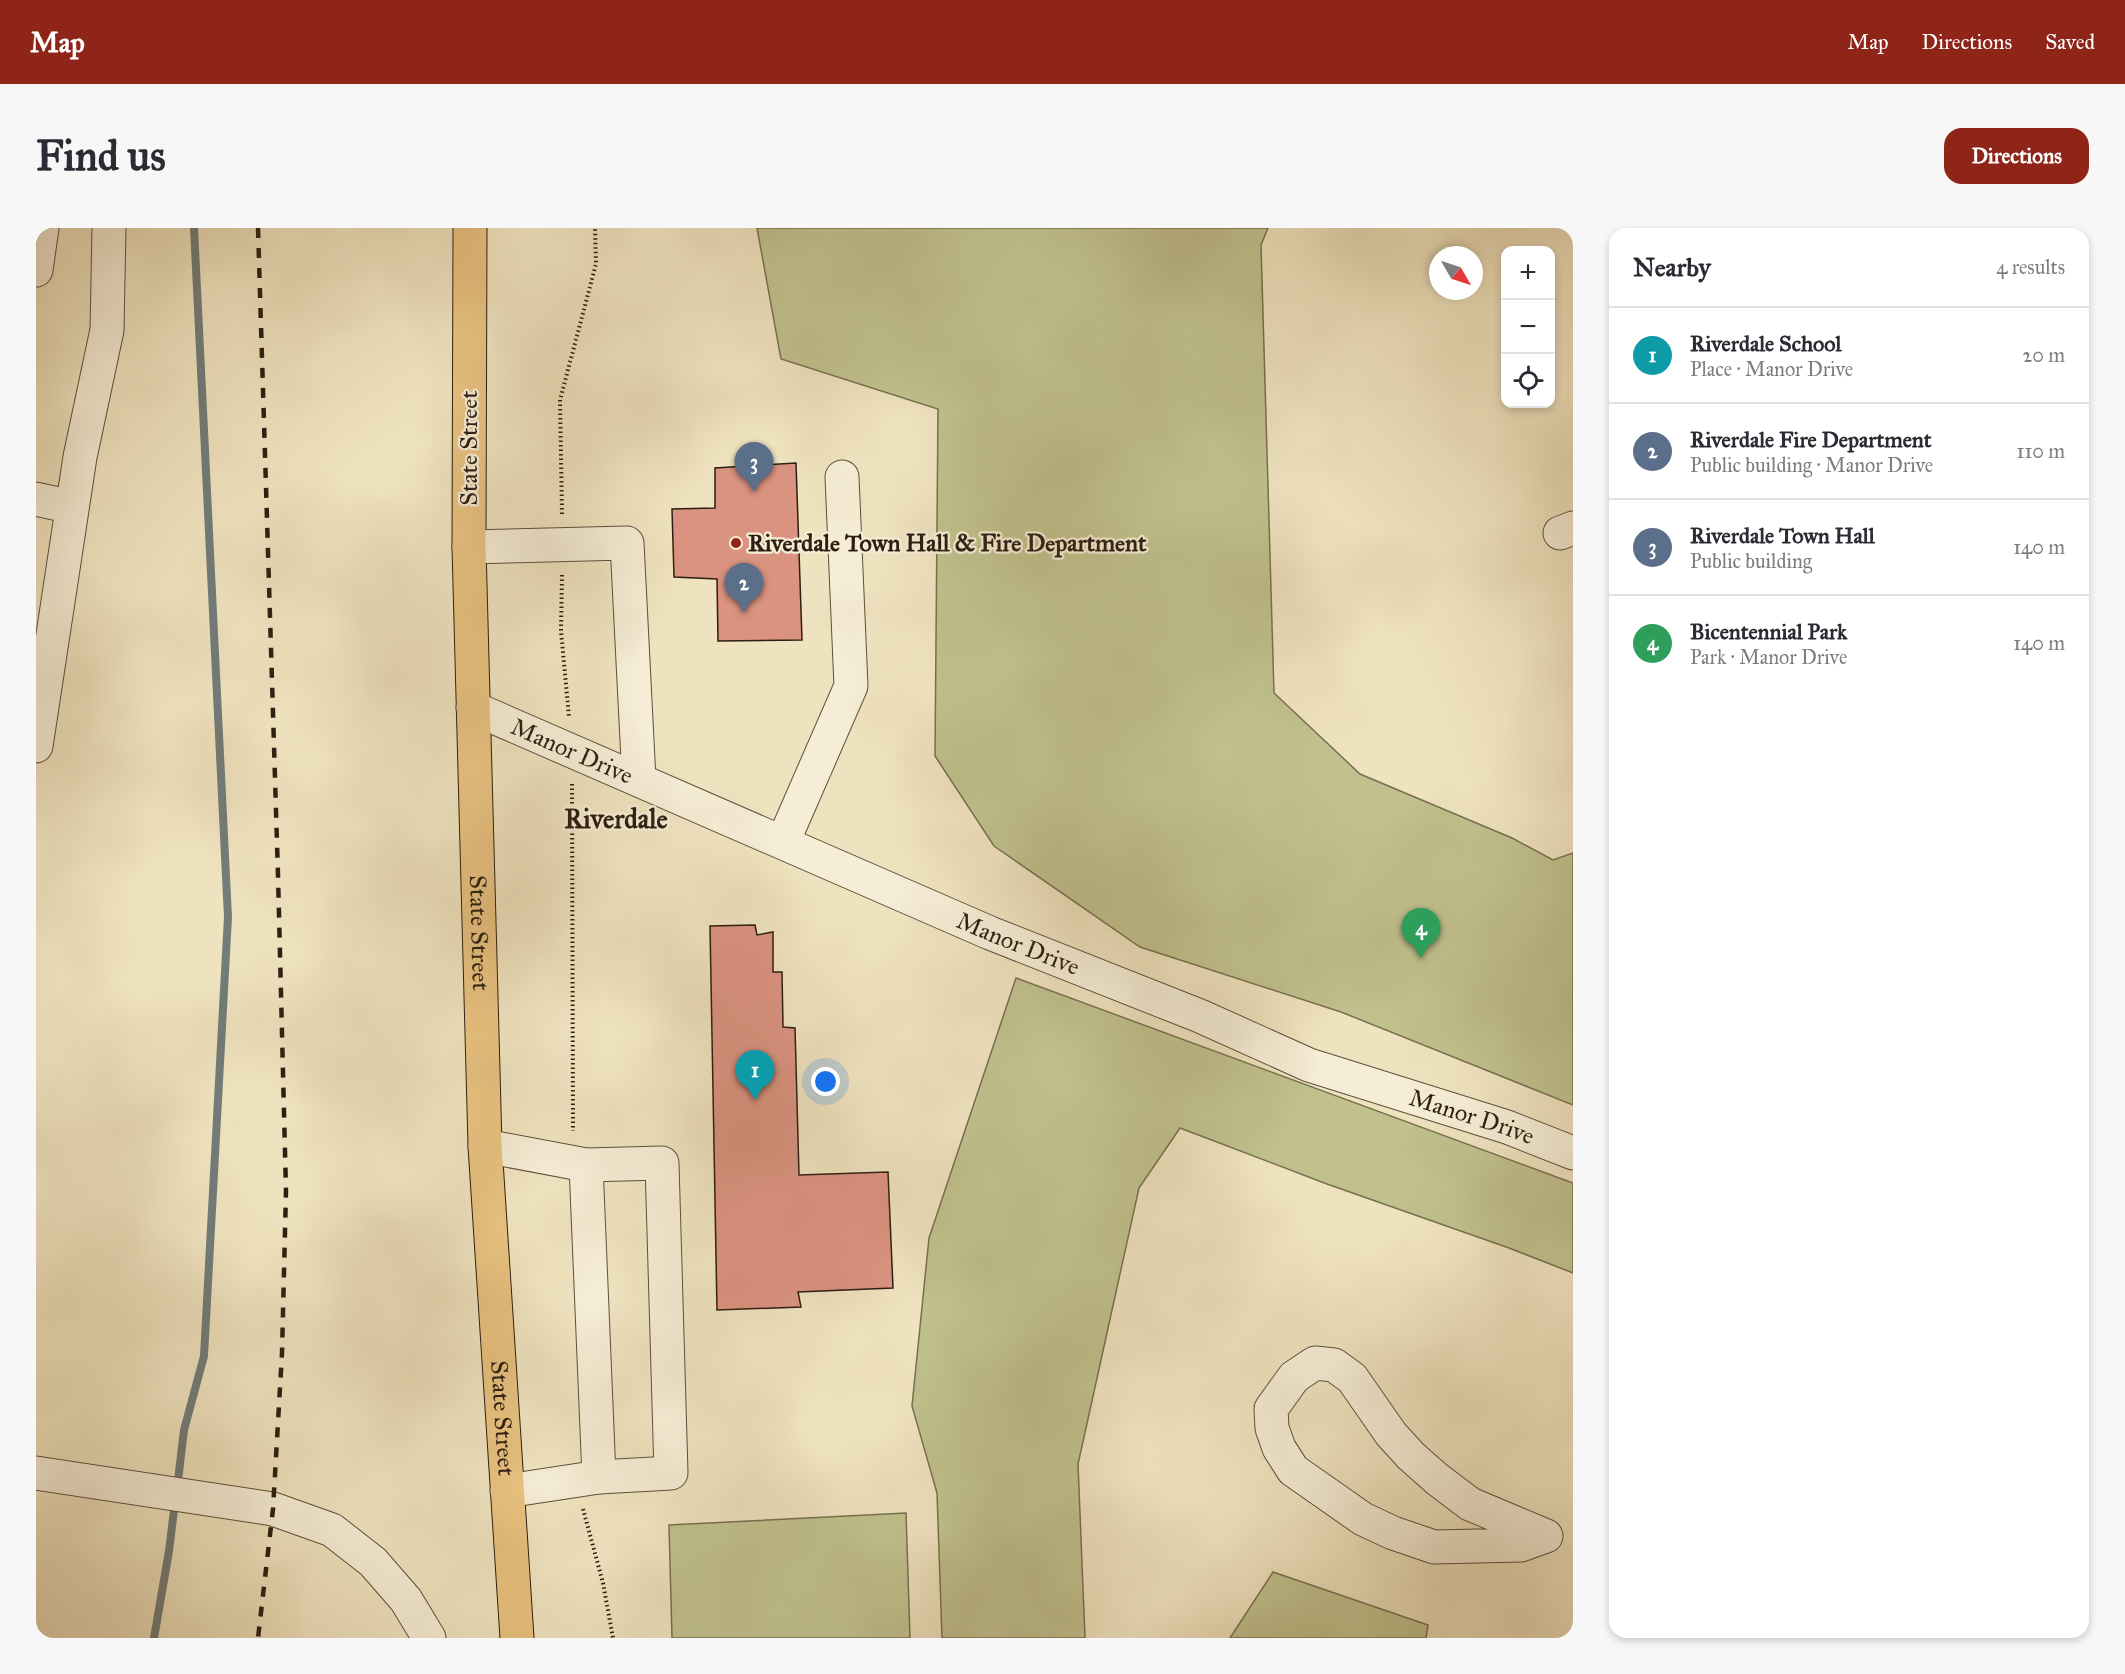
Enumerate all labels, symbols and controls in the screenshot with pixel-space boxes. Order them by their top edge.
text: Map [30,25,85,60]
text: Map [1848,29,1889,55]
text: Directions [1922,29,2012,55]
text: Saved [2045,29,2095,55]
button: Directions [1944,128,2089,184]
text: Find us [36,130,166,182]
north arrow [1429,246,1483,300]
map controls [1501,246,1555,408]
button: + [1501,246,1555,300]
text: Nearby [1633,251,1711,283]
text: 4 results [1996,255,2065,279]
button: − [1501,300,1555,354]
text: Riverdale School [1690,330,1841,357]
text: 1 [1649,343,1656,367]
text: 20 m [2022,343,2065,367]
button: locate [1501,354,1555,408]
text: Place · Manor Drive [1690,357,1853,381]
street label: State Street [454,390,484,506]
text: Riverdale Fire Department [1690,426,1931,453]
text: 2 [1648,439,1657,463]
text: 110 m [2017,439,2065,463]
pin: 3 [734,442,774,492]
text: Public building · Manor Drive [1690,453,1933,477]
text: Riverdale Town Hall [1690,522,1875,549]
place label: Riverdale Town Hall & Fire Department [748,528,1147,558]
text: 3 [1649,535,1657,559]
text: 140 m [2013,535,2065,559]
marker: Riverdale Town Hall & Fire Department [729,536,743,550]
text: Public building [1690,549,1812,573]
pin: 2 [724,564,764,613]
text: Bicentennial Park [1690,618,1847,645]
text: 4 [1647,631,1658,655]
text: 140 m [2013,631,2065,655]
text: Park · Manor Drive [1690,645,1847,669]
street label: Manor Drive [507,711,638,791]
district label: Riverdale [564,802,668,835]
street label: State Street [463,875,496,992]
street label: Manor Drive [952,905,1084,982]
pin: 4 [1402,908,1440,958]
pin: 1 [736,1050,774,1100]
your location [811,1067,840,1096]
street label: Manor Drive [1406,1082,1539,1151]
street label: State Street [484,1359,521,1477]

